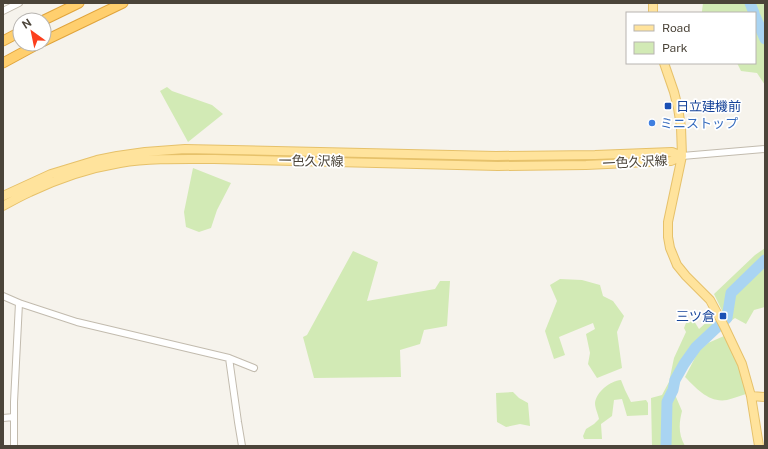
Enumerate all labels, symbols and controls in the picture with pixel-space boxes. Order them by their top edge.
north arrow [12,12,52,52]
legend [626,12,756,64]
text: N [20,16,33,31]
text: Road [662,21,690,35]
text: Park [662,41,688,55]
place label: 日立建機前 [676,99,741,114]
marker: 日立建機前 [663,101,673,111]
place label: ミニストップ [660,116,738,131]
marker: ミニストップ [647,118,657,128]
street label: 一色久沢線 [278,153,344,169]
street label: 一色久沢線 [602,153,668,171]
place label: 三ツ倉 [676,309,715,324]
marker: 三ツ倉 [718,311,728,321]

